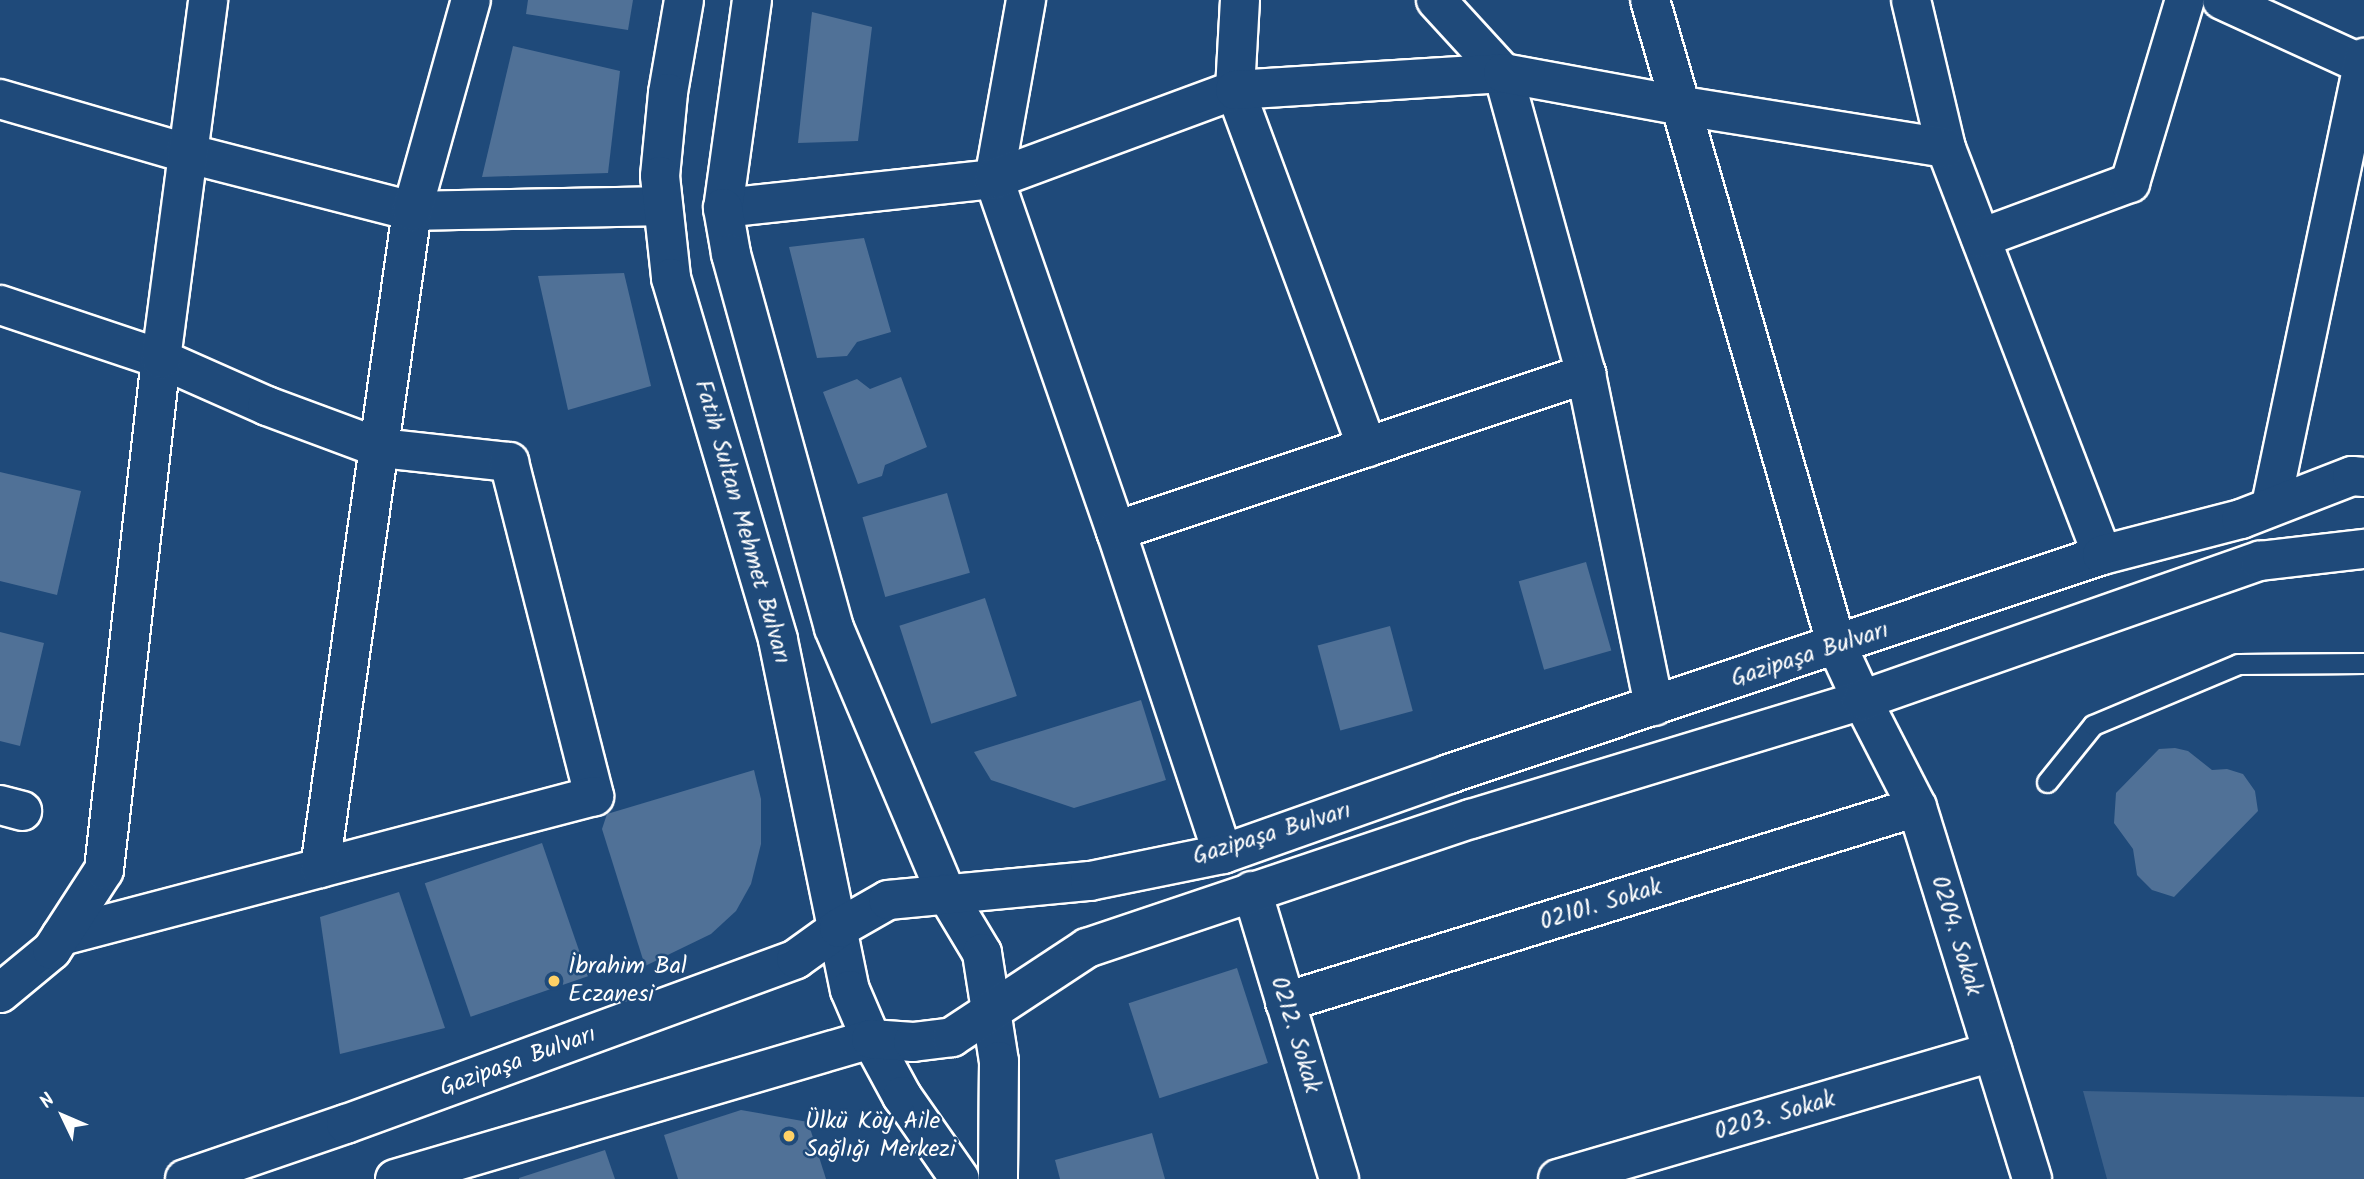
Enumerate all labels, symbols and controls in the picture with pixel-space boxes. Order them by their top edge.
street label: Fatih Sultan Mehmet Bulvarı [688,377,796,667]
street label: Gazipaşa Bulvarı [1727,616,1893,694]
street label: Gazipaşa Bulvarı [1189,796,1355,872]
street label: 02101. Sokak [1537,873,1665,937]
street label: 0204. Sokak [1924,873,1988,999]
place label: İbrahim Bal Eczanesi [568,953,687,1009]
marker: İbrahim Bal Eczanesi [546,973,562,989]
street label: 0212. Sokak [1264,973,1326,1097]
street label: Gazipaşa Bulvarı [436,1020,600,1104]
north arrow [28,1081,98,1151]
street label: 0203. Sokak [1711,1085,1839,1147]
text: N [33,1087,63,1116]
place label: Ülkü Köy Aile Sağlığı Merkezi [805,1108,956,1164]
marker: Ülkü Köy Aile Sağlığı Merkezi [779,1126,799,1146]

